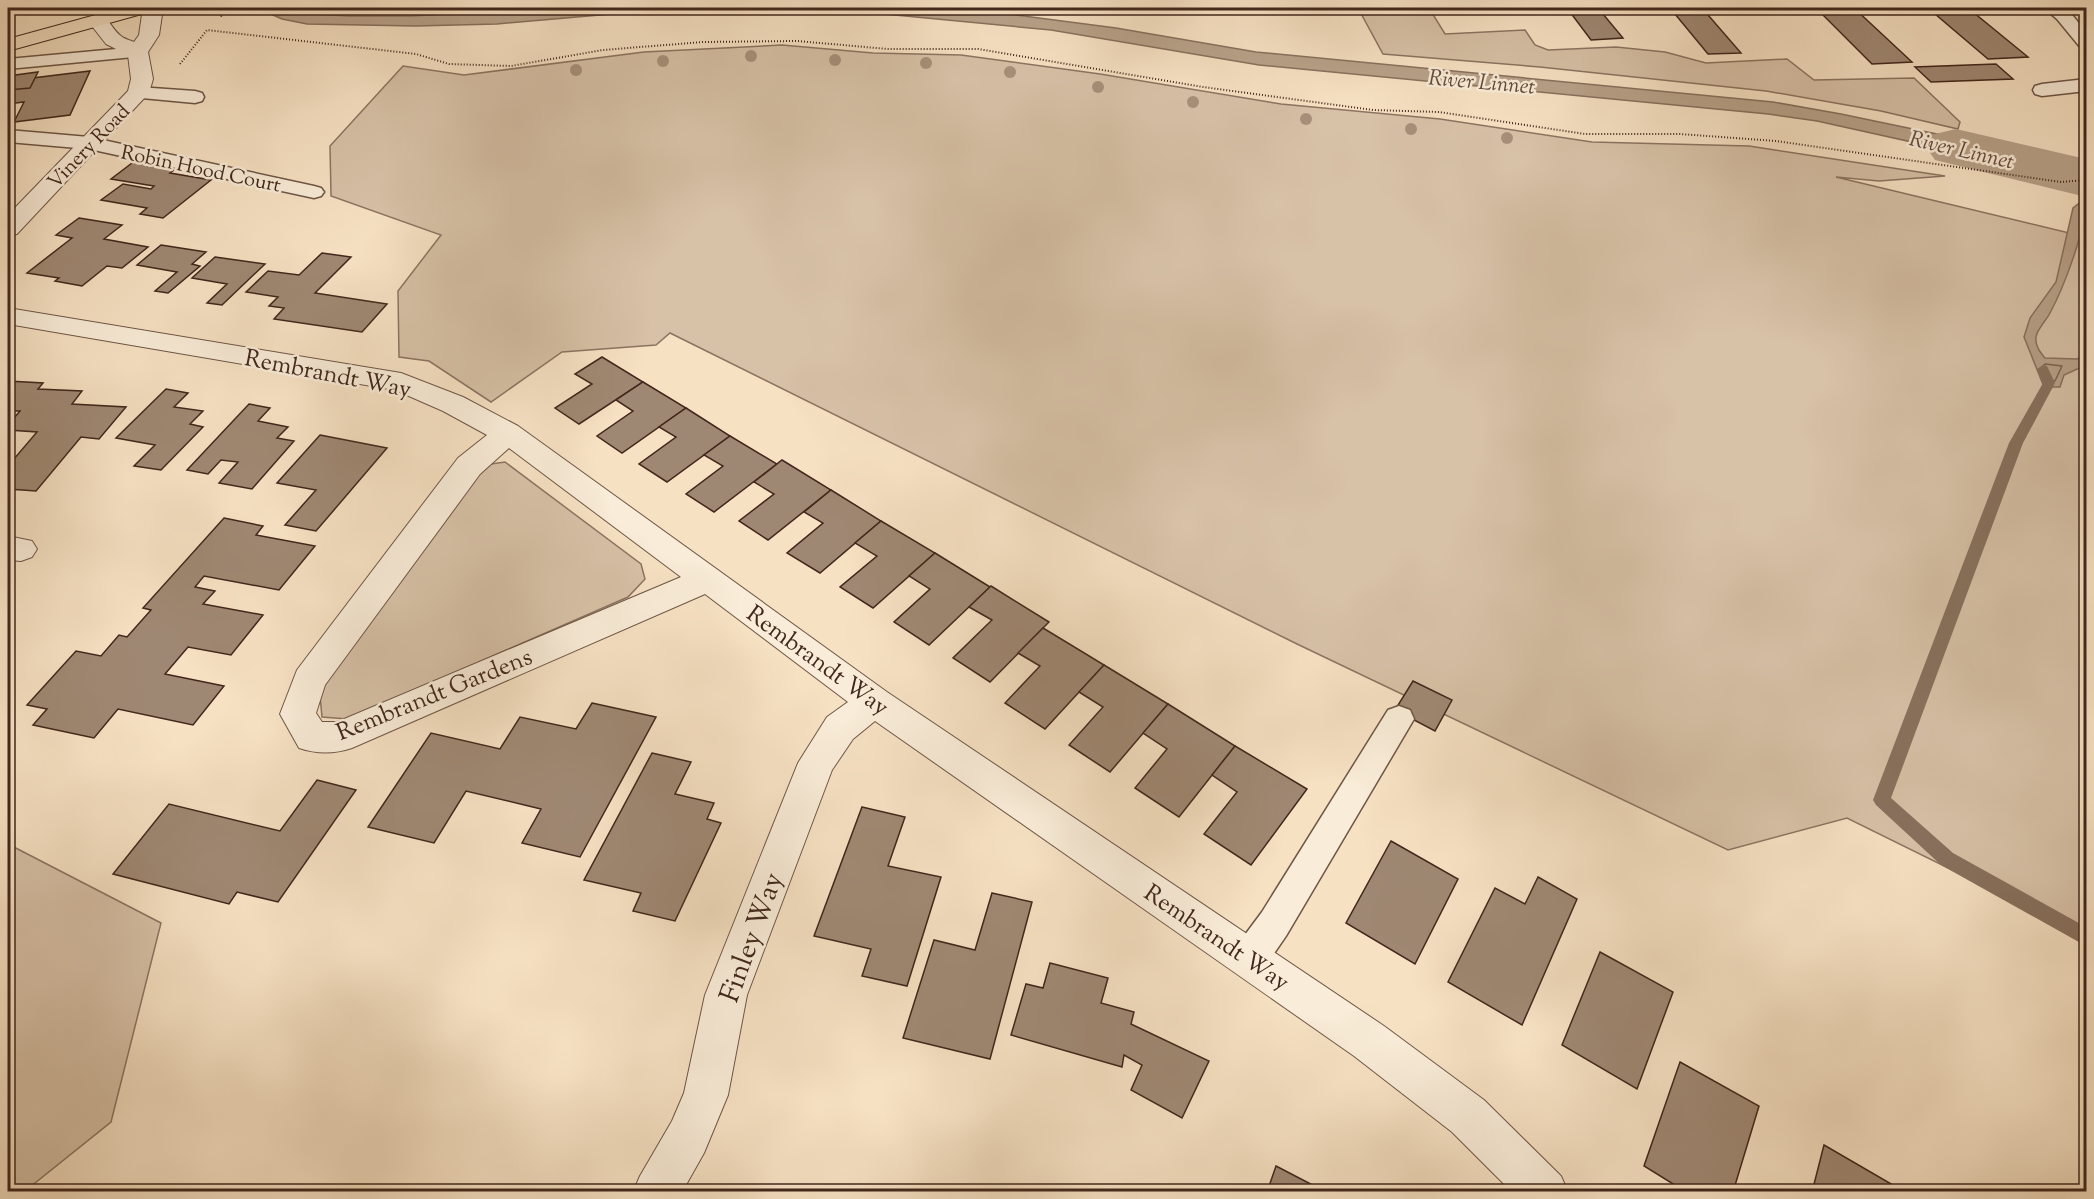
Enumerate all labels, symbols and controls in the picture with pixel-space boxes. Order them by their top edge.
water label: River Linnet [1427,63,1537,105]
street label: Vinery Road [42,99,138,197]
water label: River Linnet [1906,124,2017,180]
street label: Robin Hood Court [118,139,283,202]
street label: Rembrandt Way [241,342,414,408]
street label: Rembrandt Way [738,598,895,725]
street label: Rembrandt Gardens [332,641,538,751]
street label: Finley Way [711,867,795,1009]
street label: Rembrandt Way [1136,877,1295,1000]

